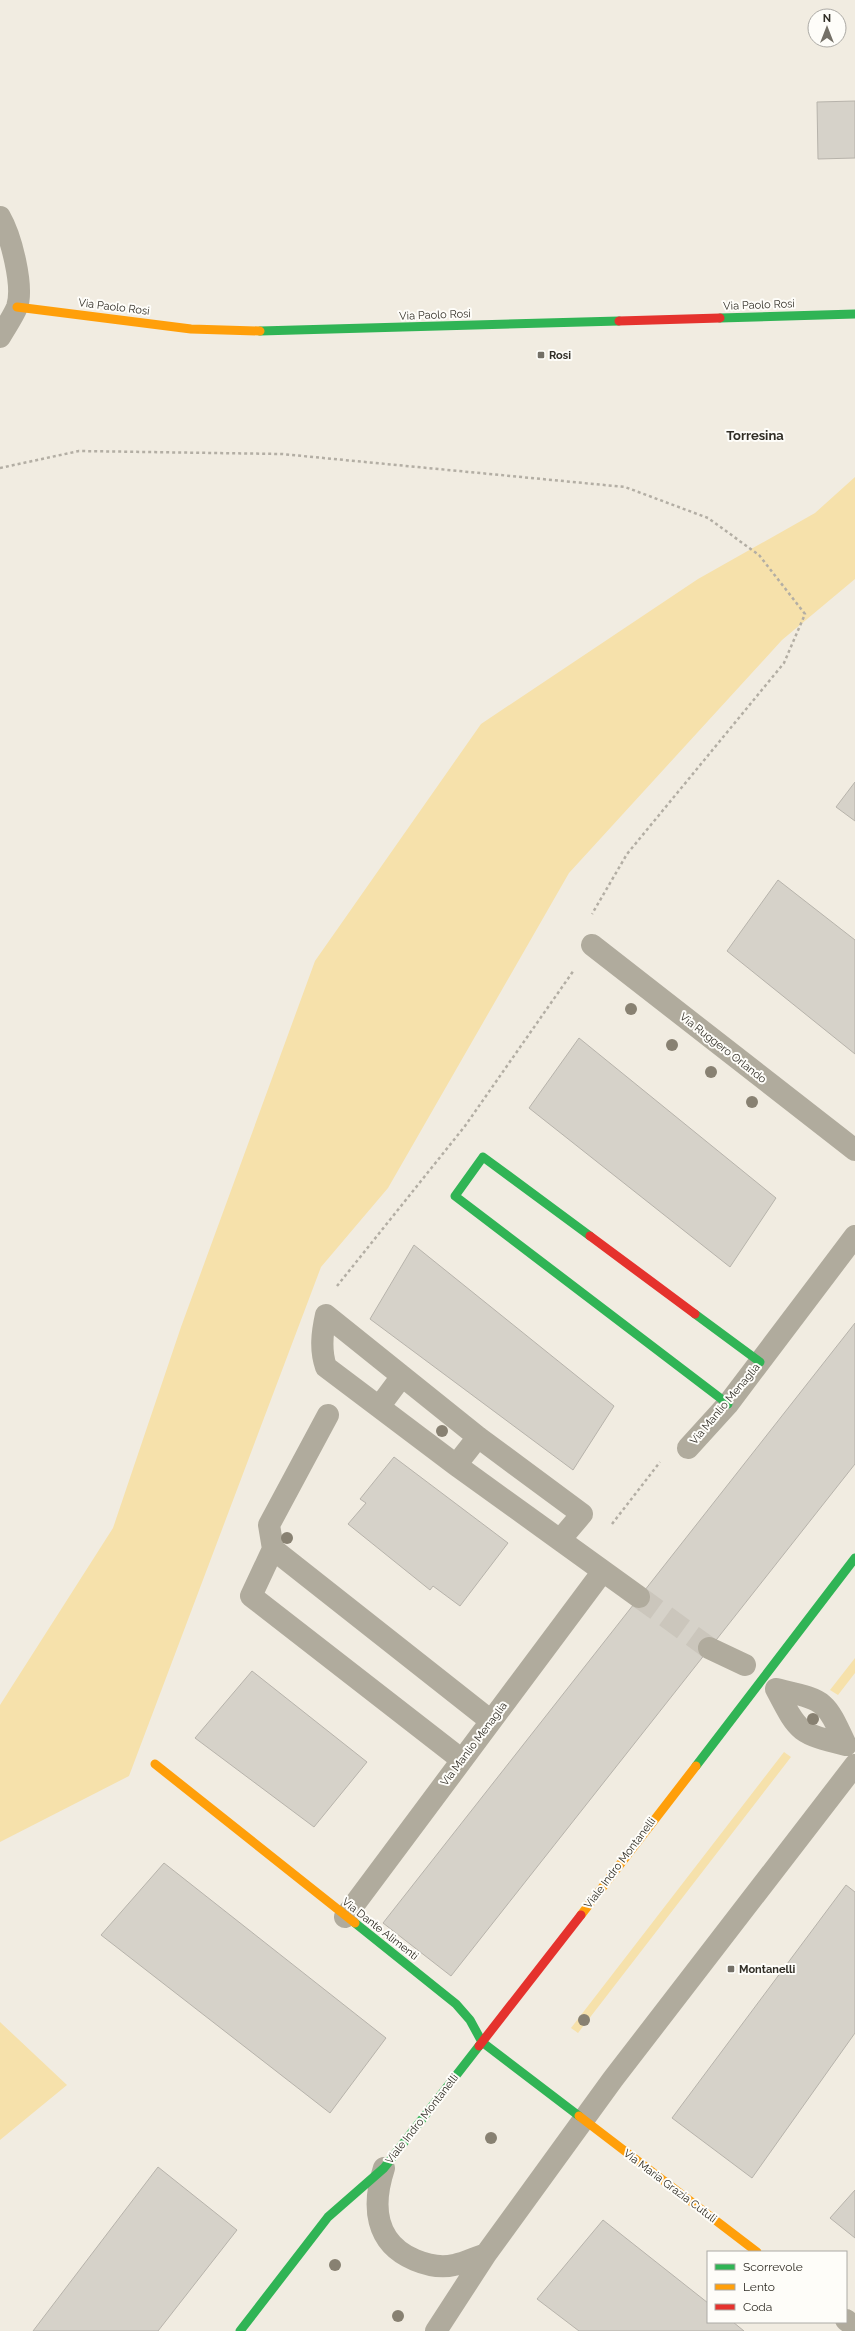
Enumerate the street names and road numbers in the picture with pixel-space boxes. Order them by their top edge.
street label: Via Paolo Rosi [78,296,150,318]
street label: Via Paolo Rosi [723,297,795,313]
street label: Via Paolo Rosi [399,307,471,323]
street label: Via Ruggero Orlando [677,1010,769,1086]
street label: Via Manlio Menaglia [687,1361,763,1447]
street label: Via Manlio Menaglia [438,1699,510,1789]
street label: Viale Indro Montanelli [582,1815,658,1911]
street label: Via Dante Alimenti [339,1895,421,1963]
street label: Viale Indro Montanelli [383,2071,461,2167]
street label: Via Maria Grazia Cutuli [621,2147,719,2225]

